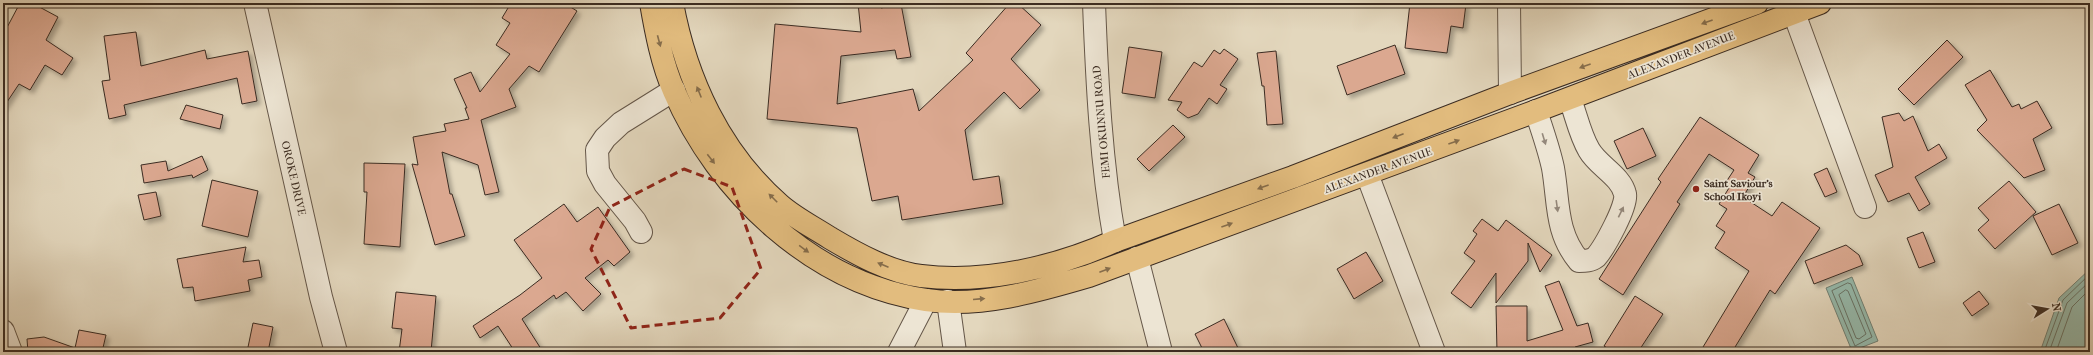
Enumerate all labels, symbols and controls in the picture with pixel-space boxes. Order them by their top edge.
one-way arrow [1701,19,1713,25]
street label: ALEXANDER AVENUE [1625,29,1737,82]
one-way arrow [657,35,663,47]
one-way arrow [1578,63,1590,69]
street label: FEMI OKUNNU ROAD [1090,65,1113,179]
one-way arrow [696,85,702,97]
one-way arrow [1392,133,1403,139]
one-way arrow [1541,133,1547,145]
one-way arrow [1449,138,1461,144]
street label: OROKE DRIVE [279,139,308,217]
street label: ALEXANDER AVENUE [1322,145,1434,196]
one-way arrow [707,154,716,165]
place label: Saint Saviour's School Ikoyi [1704,177,1773,203]
marker: Saint Saviour's School Ikoyi [1691,184,1701,194]
one-way arrow [1257,185,1269,191]
one-way arrow [768,193,778,203]
one-way arrow [1554,200,1560,212]
one-way arrow [1618,206,1624,218]
one-way arrow [1222,222,1234,228]
one-way arrow [799,245,810,253]
one-way arrow [877,261,889,267]
one-way arrow [1100,266,1112,272]
north arrow [2027,289,2067,329]
one-way arrow [973,296,985,303]
text: N [2049,302,2064,313]

